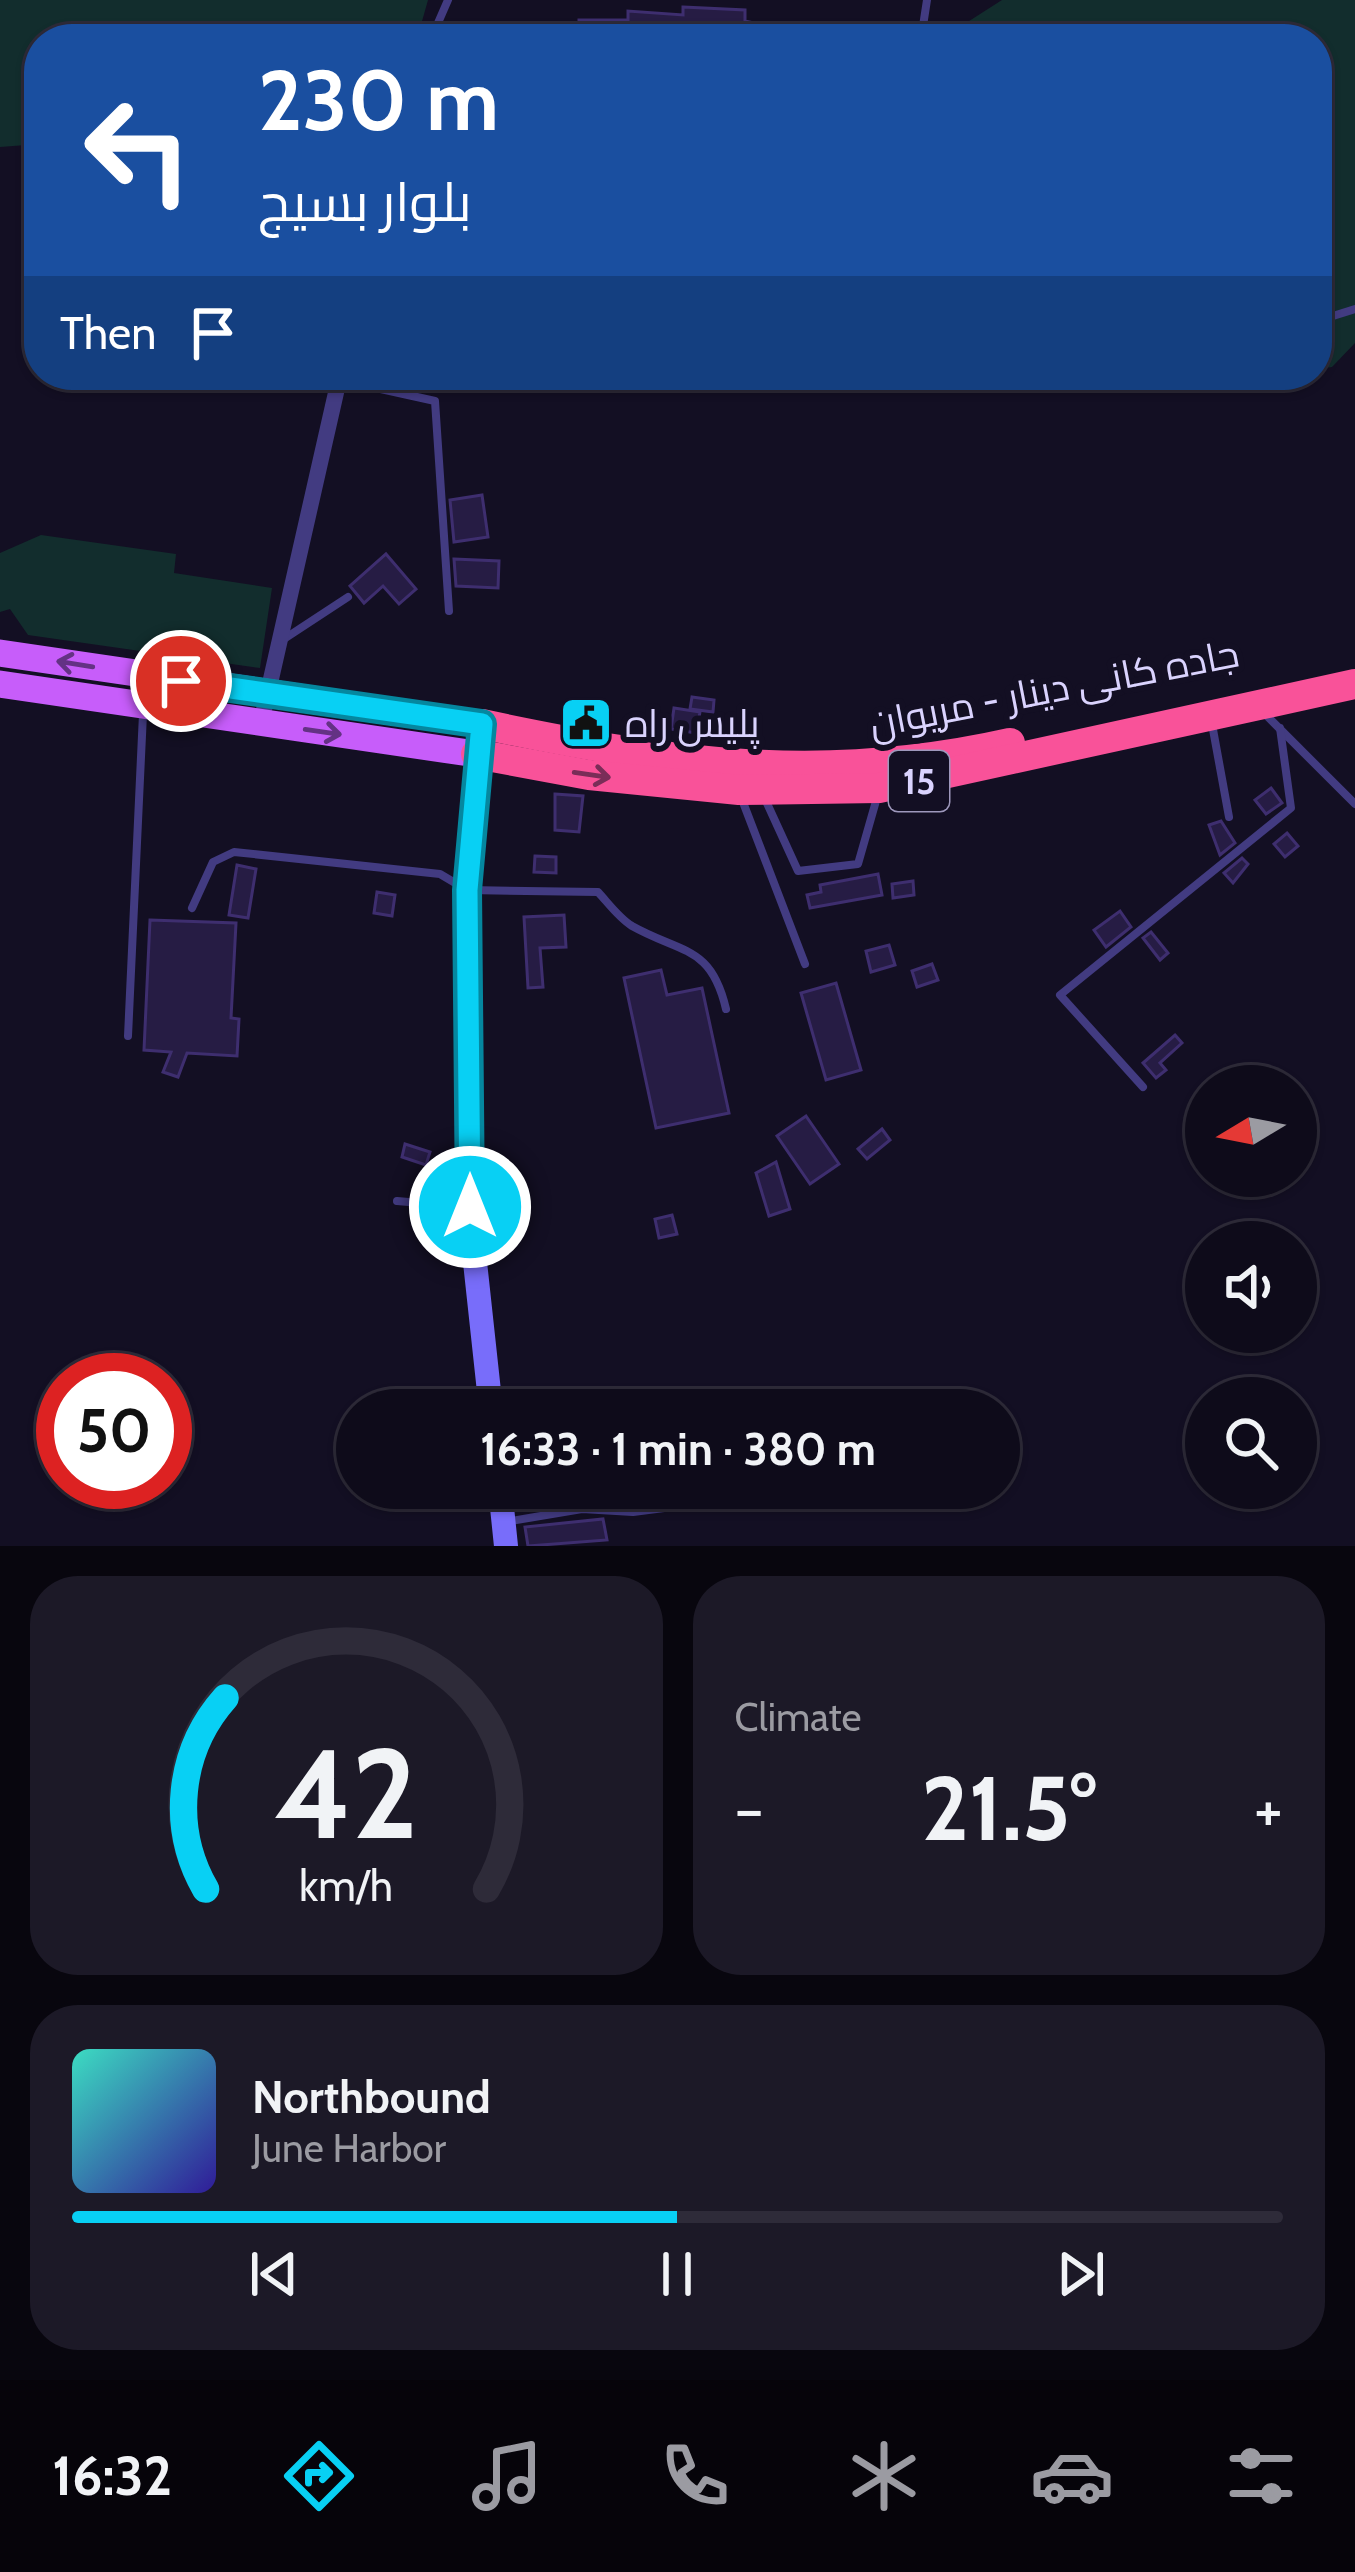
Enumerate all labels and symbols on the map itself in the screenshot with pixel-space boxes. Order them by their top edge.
street label: جاده کانی دینار - مریوان [865,629,1243,747]
pin [130,630,232,732]
one-way arrow [57,652,96,675]
public building icon: پلیس راه [558,695,614,751]
place label: پلیس راه [625,699,760,749]
one-way arrow [303,721,342,744]
road number: 15 [889,751,949,811]
one-way arrow [571,764,610,786]
north arrow [1185,1065,1317,1197]
position arrow [407,1144,533,1270]
speed limit sign: 50 [36,1353,192,1509]

